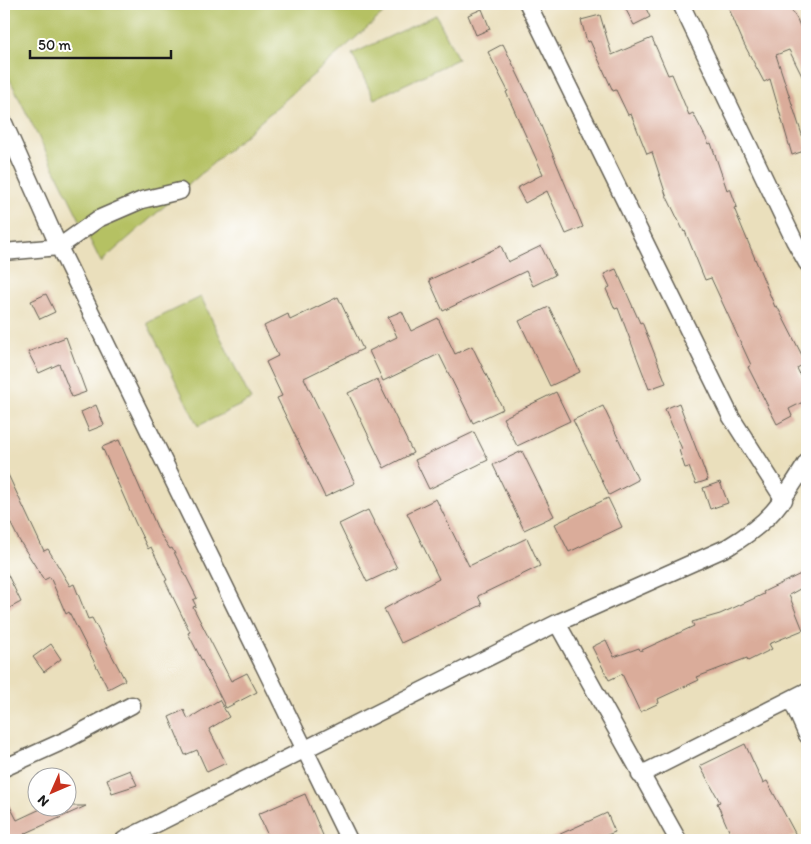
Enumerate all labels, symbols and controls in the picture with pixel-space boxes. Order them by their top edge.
scale bar [30,28,171,60]
text: 50 m [38,36,71,54]
north arrow [28,766,78,816]
text: N [34,791,53,810]

